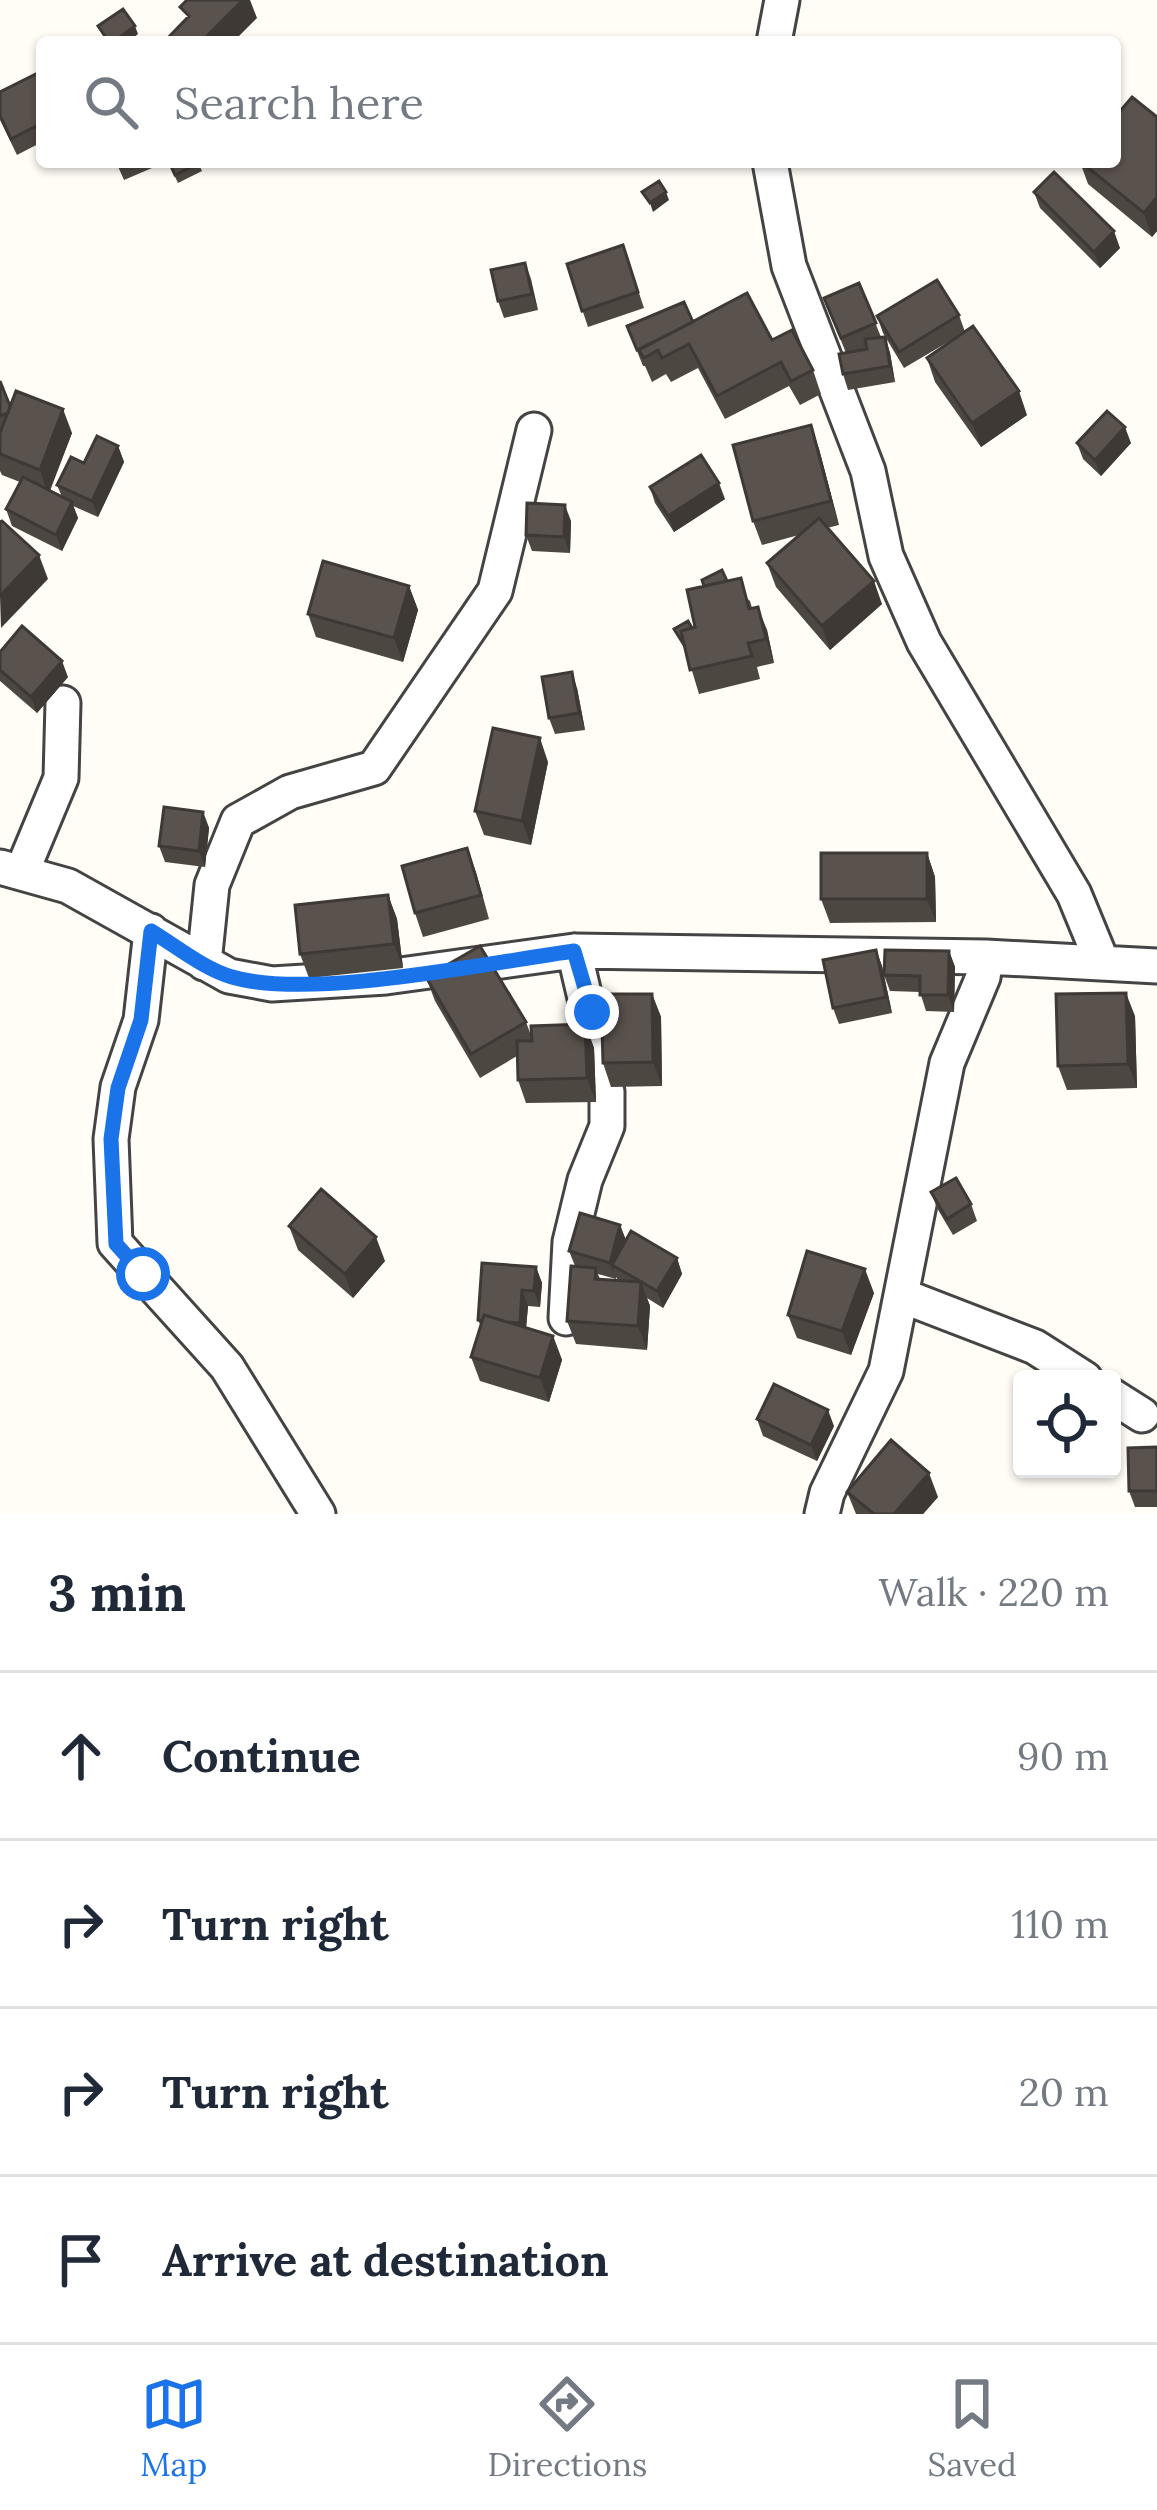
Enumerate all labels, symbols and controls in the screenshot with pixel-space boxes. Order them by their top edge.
search box [36,36,1121,168]
icon: search [78,69,144,135]
text: Search here [174,74,424,131]
route end [565,985,619,1039]
route start [116,1247,170,1301]
map controls [1013,1370,1121,1478]
button: locate [1013,1370,1121,1478]
text: 3 min [48,1560,186,1625]
text: Walk · 220 m [879,1567,1109,1617]
icon: ahead [48,1723,114,1789]
text: Continue [162,1727,361,1784]
text: 90 m [1017,1731,1109,1781]
icon: right [48,1891,114,1957]
text: Turn right [162,1895,389,1952]
text: 110 m [1011,1899,1109,1949]
icon: right [48,2059,114,2125]
text: Turn right [162,2063,389,2120]
text: 20 m [1019,2067,1109,2117]
icon: arrive [48,2227,114,2293]
text: Arrive at destination [162,2231,609,2288]
tab: Map [140,2371,207,2485]
tab: Directions [488,2371,647,2485]
tab: Saved [928,2371,1017,2485]

